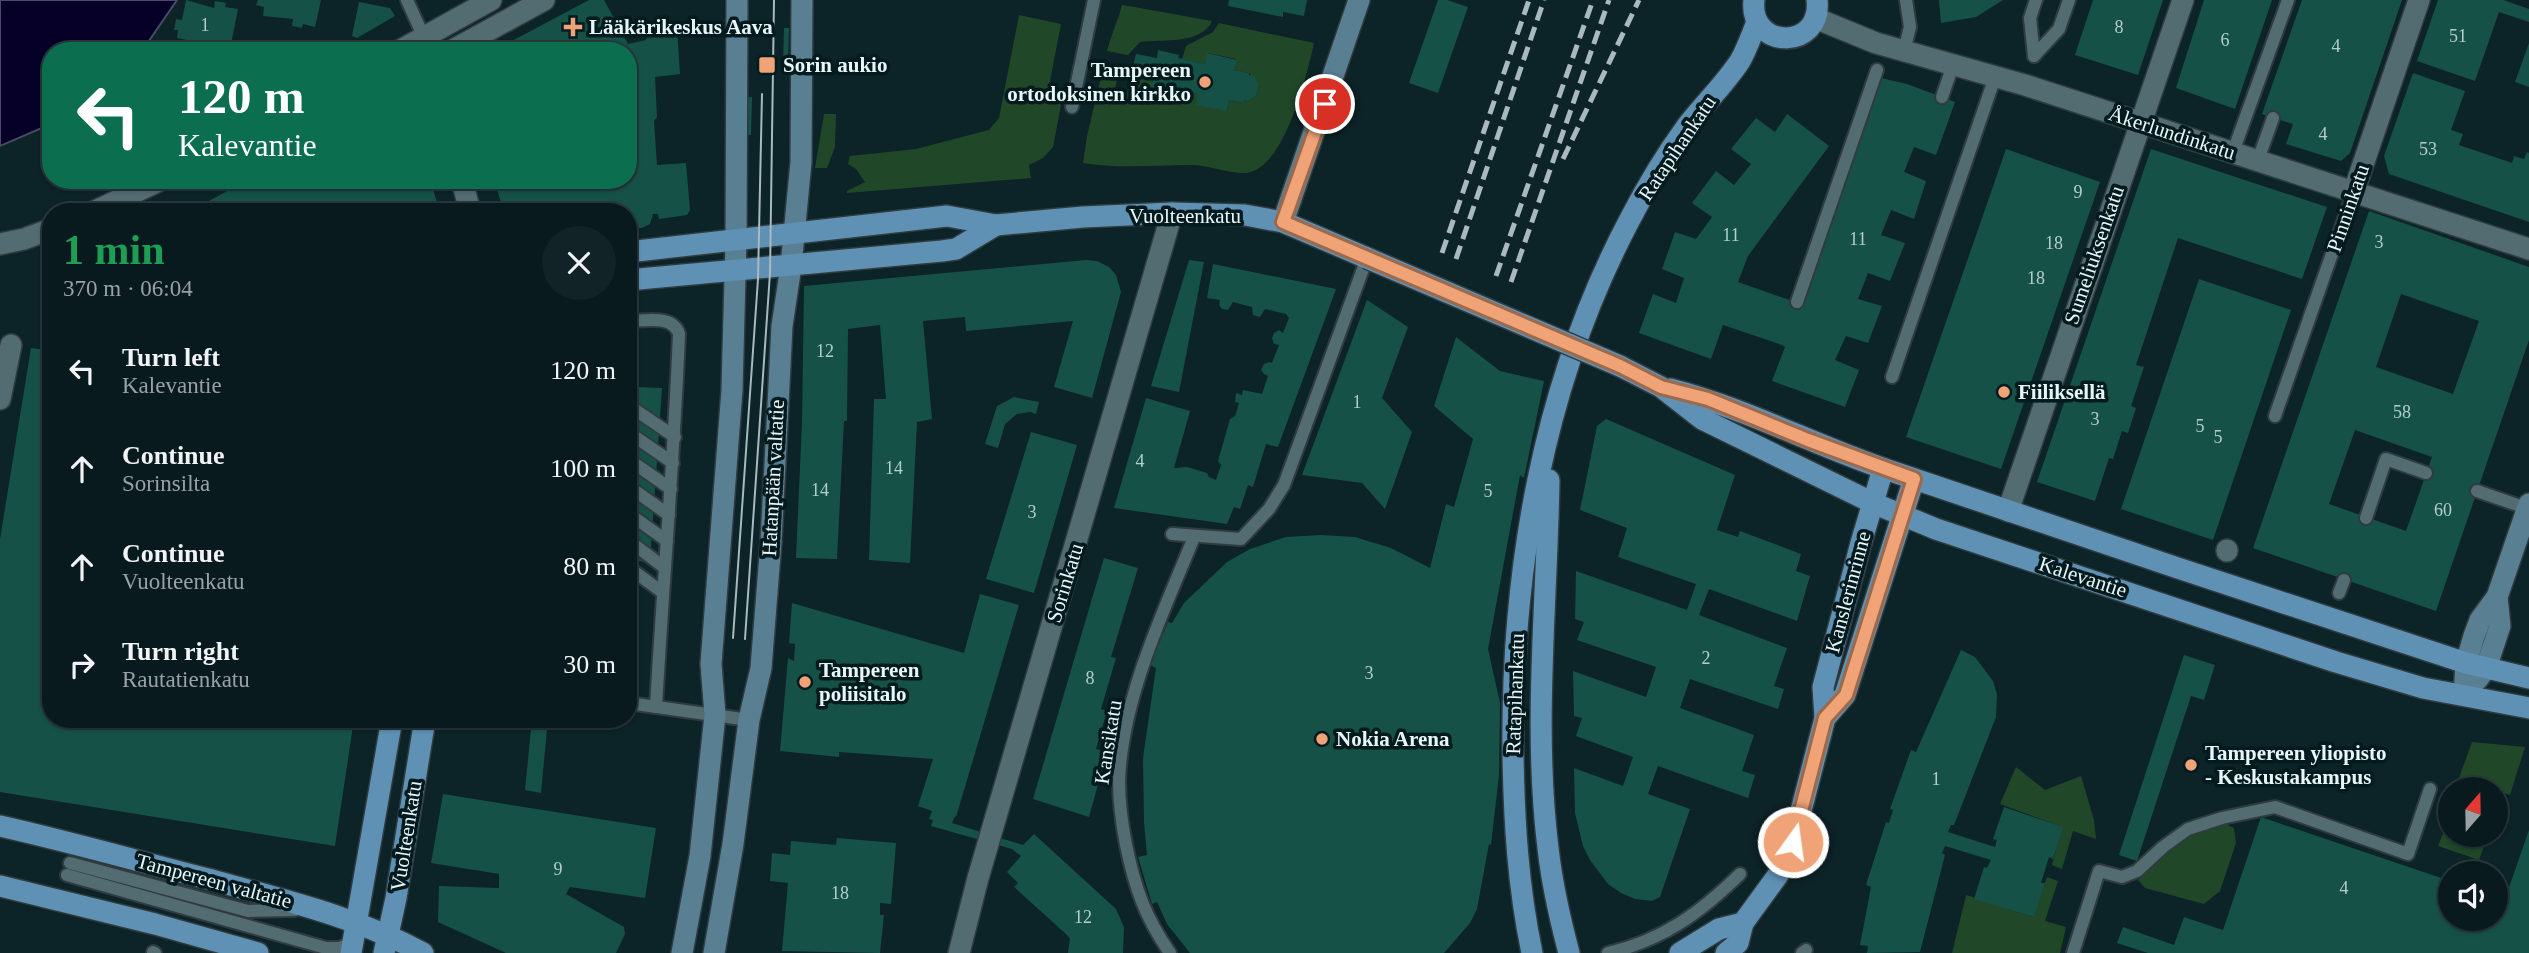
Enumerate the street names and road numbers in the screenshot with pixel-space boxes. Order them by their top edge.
street label: Ratapihankatu [1633,91,1721,205]
street label: Åkerlundinkatu [2106,101,2239,165]
street label: Pinninkatu [2322,161,2374,255]
street label: Sumeliuksenkatu [2059,182,2129,327]
street label: Vuolteenkatu [1129,204,1241,228]
street label: Hatanpään valtatie [757,399,789,557]
street label: Kanslerinrinne [1820,529,1876,655]
street label: Sorinkatu [1042,540,1089,626]
street label: Kalevantie [2036,552,2130,602]
street label: Ratapihankatu [1501,632,1529,755]
street label: Kansikatu [1089,698,1127,786]
street label: Vuolteenkatu [385,778,427,893]
street label: Tampereen valtatie [134,849,294,913]

